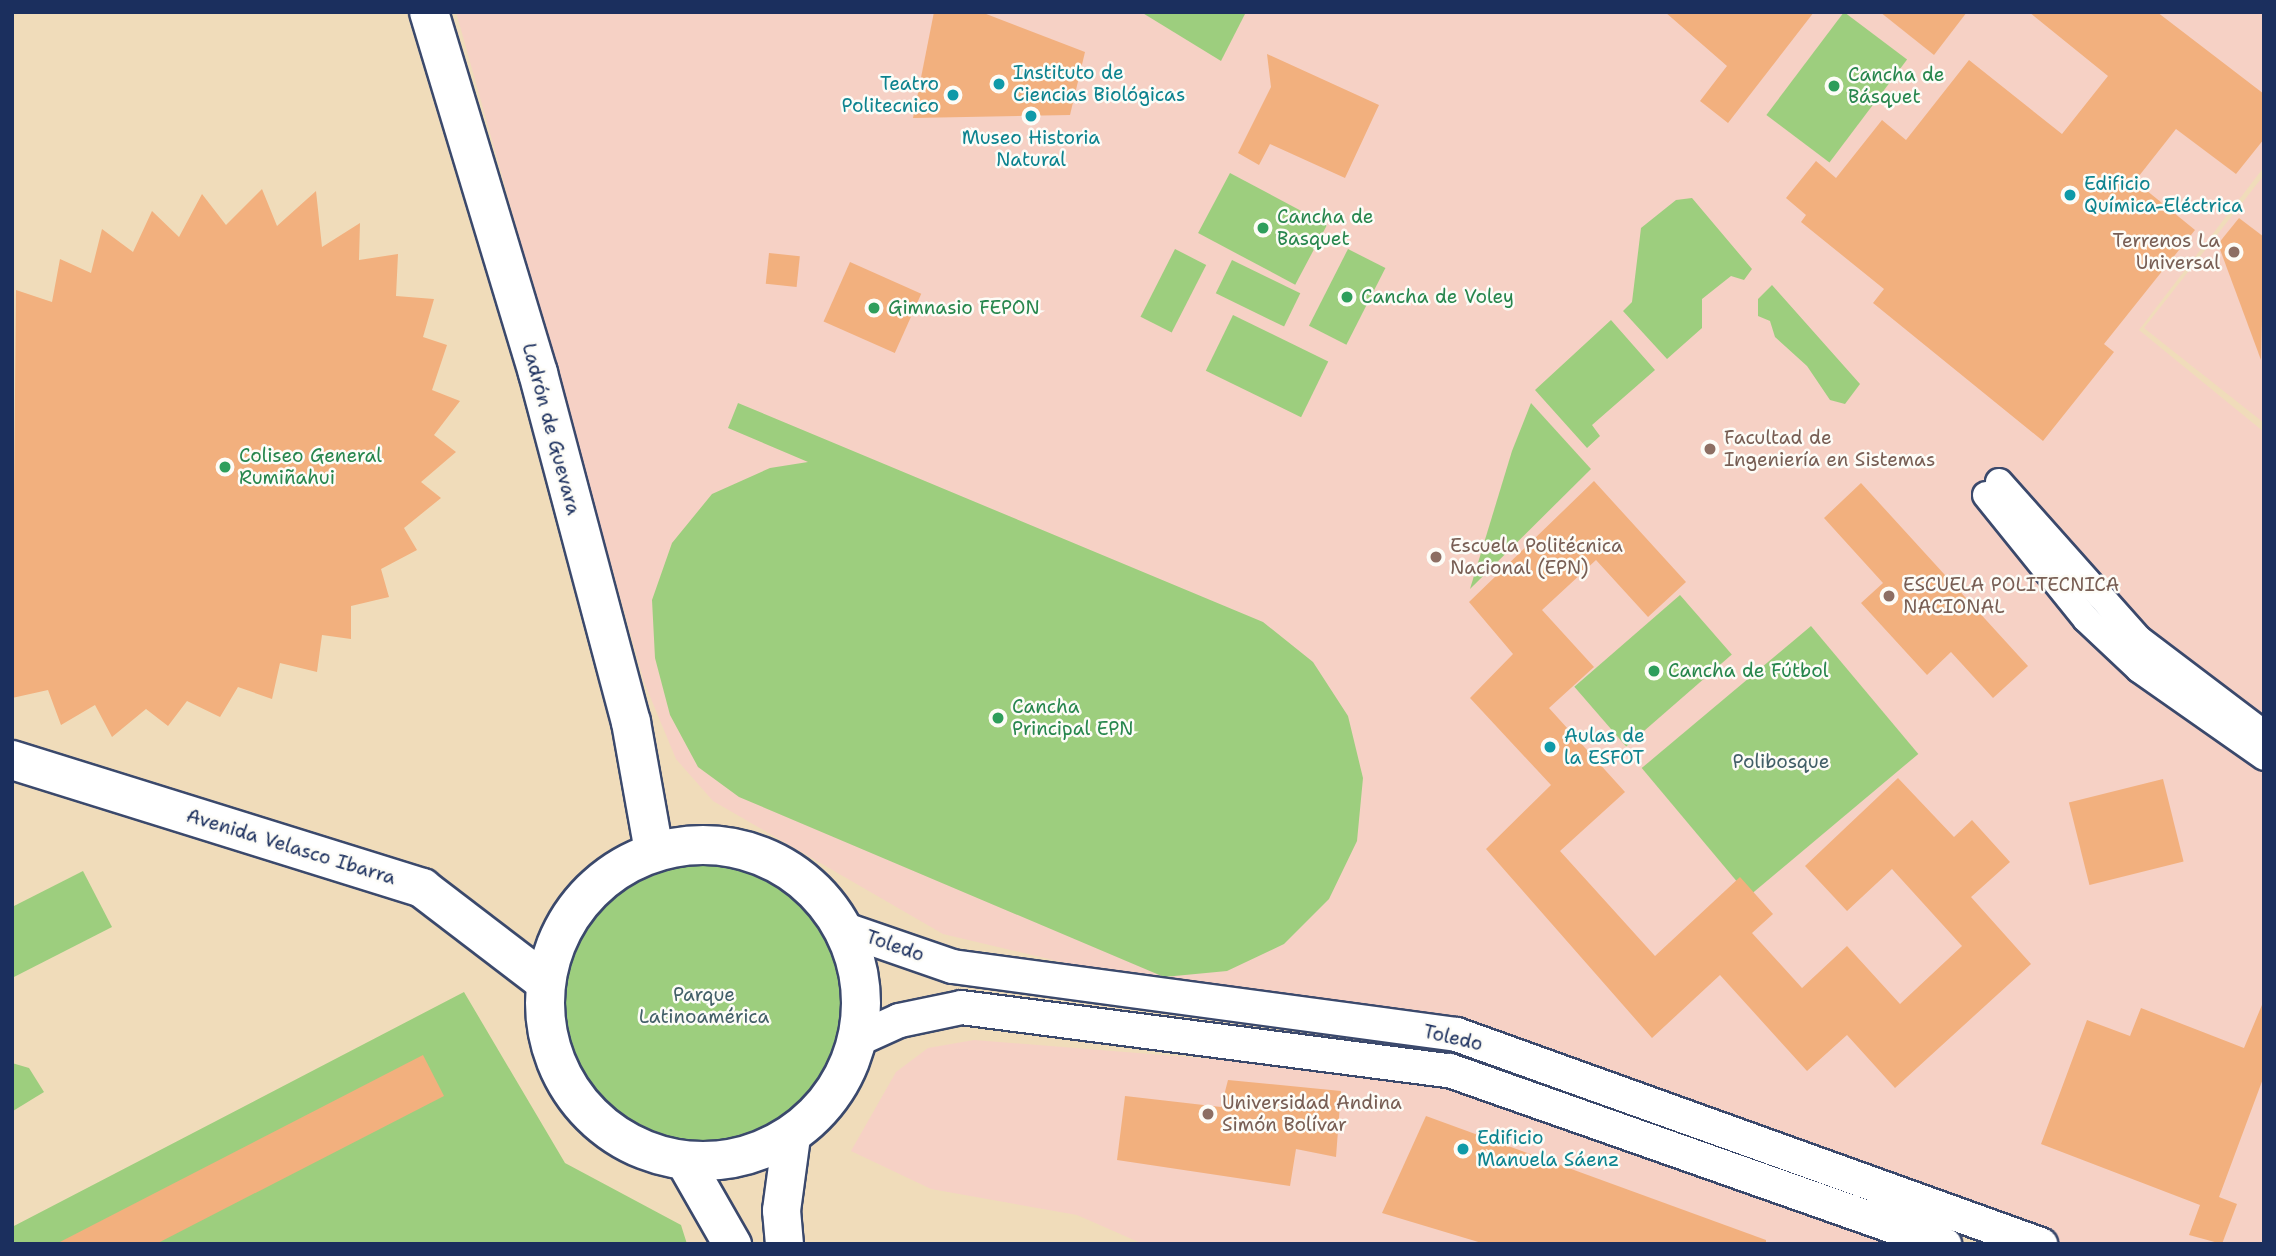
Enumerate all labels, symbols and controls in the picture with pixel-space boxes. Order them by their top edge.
place label: Instituto de Ciencias Biológicas [1013,62,1185,106]
place label: Cancha de Básquet [1848,64,1945,108]
place label: Teatro Politecnico [842,73,939,117]
marker: Instituto de Ciencias Biológicas [991,76,1007,92]
marker: Cancha de Básquet [1826,78,1842,94]
marker: Teatro Politecnico [945,87,961,103]
marker: Museo Historia Natural [1023,108,1039,124]
place label: Museo Historia Natural [962,127,1100,171]
place label: Edificio Química-Eléctrica [2084,173,2243,217]
marker: Edificio Química-Eléctrica [2062,187,2078,203]
place label: Cancha de Basquet [1277,206,1374,250]
marker: Cancha de Basquet [1255,220,1271,236]
place label: Terrenos La Universal [2113,230,2220,274]
marker: Terrenos La Universal [2226,244,2242,260]
place label: Cancha de Voley [1361,286,1514,308]
marker: Cancha de Voley [1339,289,1355,305]
place label: Gimnasio FEPON [888,297,1040,319]
marker: Gimnasio FEPON [866,300,882,316]
street label: Ladrón de Guevara [517,341,585,517]
place label: Facultad de Ingeniería en Sistemas [1724,427,1935,471]
marker: Facultad de Ingeniería en Sistemas [1702,441,1718,457]
place label: Coliseo General Rumiñahui [239,445,382,489]
marker: Coliseo General Rumiñahui [217,459,233,475]
place label: Escuela Politécnica Nacional (EPN) [1450,535,1623,579]
marker: Escuela Politécnica Nacional (EPN) [1428,549,1444,565]
place label: ESCUELA POLITECNICA NACIONAL [1903,574,2119,618]
marker: ESCUELA POLITECNICA NACIONAL [1881,588,1897,604]
place label: Cancha de Fútbol [1668,660,1828,682]
marker: Cancha de Fútbol [1646,663,1662,679]
place label: Cancha Principal EPN [1012,696,1133,740]
marker: Cancha Principal EPN [990,710,1006,726]
place label: Aulas de la ESFOT [1564,725,1645,769]
marker: Aulas de la ESFOT [1542,739,1558,755]
park label: Polibosque [1733,751,1829,773]
street label: Avenida Velasco Ibarra [184,804,398,890]
street label: Toledo [863,925,927,967]
park label: Parque Latinoamérica [639,984,769,1028]
street label: Toledo [1421,1020,1485,1056]
place label: Universidad Andina Simón Bolívar [1222,1092,1402,1136]
marker: Universidad Andina Simón Bolívar [1200,1106,1216,1122]
place label: Edificio Manuela Sáenz [1477,1127,1619,1171]
marker: Edificio Manuela Sáenz [1455,1141,1471,1157]

